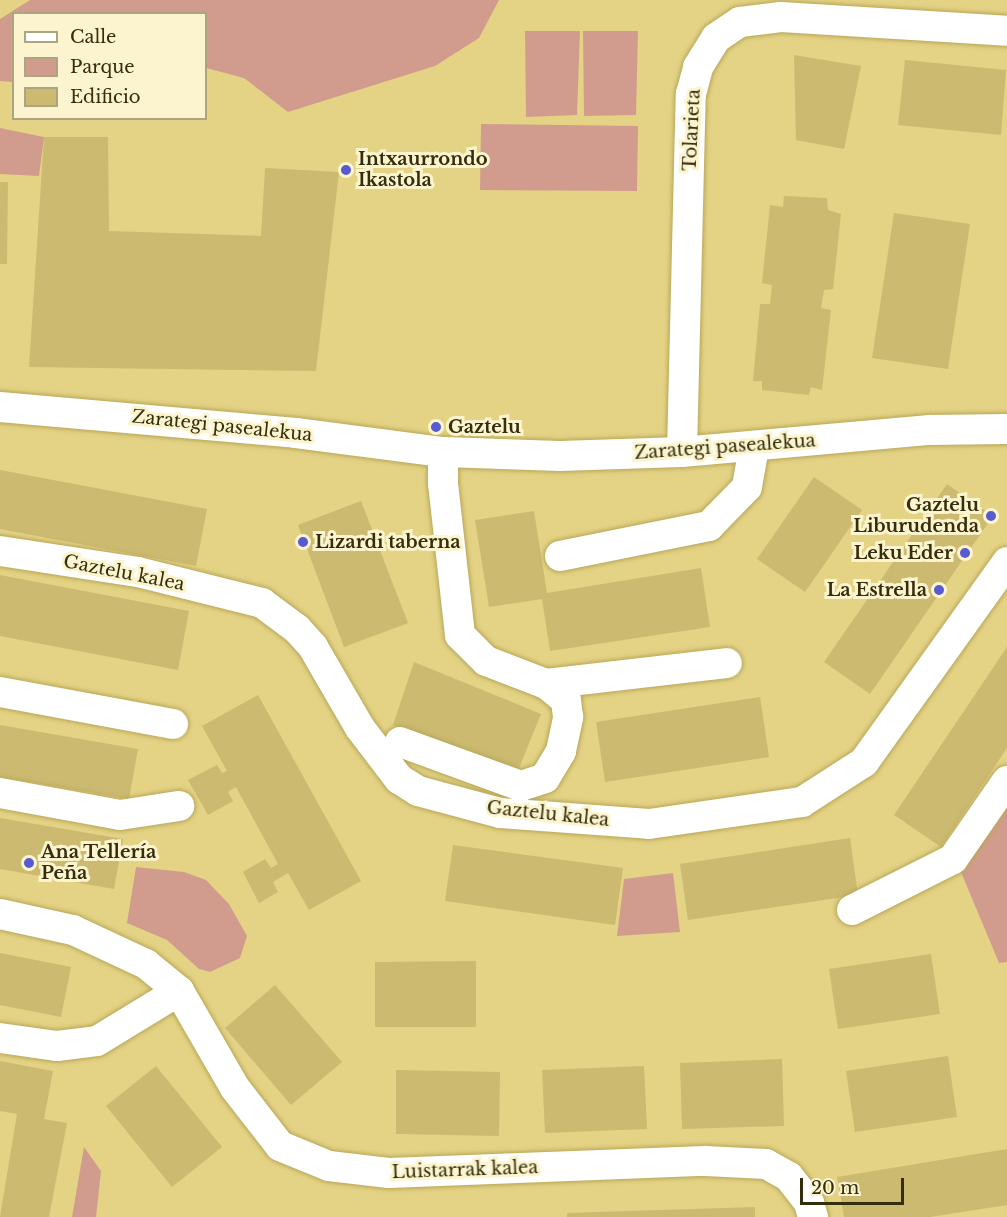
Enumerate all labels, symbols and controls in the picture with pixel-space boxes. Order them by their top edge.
legend [12,12,207,120]
text: Calle [70,26,116,48]
text: Parque [70,56,135,78]
text: Edificio [70,86,141,108]
street label: Tolarieta [679,89,705,171]
place label: Intxaurrondo Ikastola [358,149,488,192]
marker: Intxaurrondo Ikastola [339,163,353,177]
street label: Zarategi pasealekua [131,406,313,446]
place label: Gaztelu [448,416,521,438]
marker: Gaztelu [429,420,443,434]
street label: Zarategi pasealekua [634,430,816,464]
place label: Gaztelu Liburudenda [853,495,979,538]
marker: Gaztelu Liburudenda [984,509,998,523]
place label: Lizardi taberna [315,531,461,553]
marker: Lizardi taberna [296,535,310,549]
place label: Leku Eder [854,542,953,564]
marker: Leku Eder [958,546,972,560]
street label: Gaztelu kalea [62,551,186,595]
place label: La Estrella [827,579,927,601]
marker: La Estrella [932,583,946,597]
street label: Gaztelu kalea [486,797,610,831]
place label: Ana Tellería Peña [41,842,157,884]
marker: Ana Tellería Peña [22,856,36,870]
street label: Luistarrak kalea [391,1157,539,1183]
scale bar [803,1166,906,1204]
text: 20 m [811,1177,859,1199]

